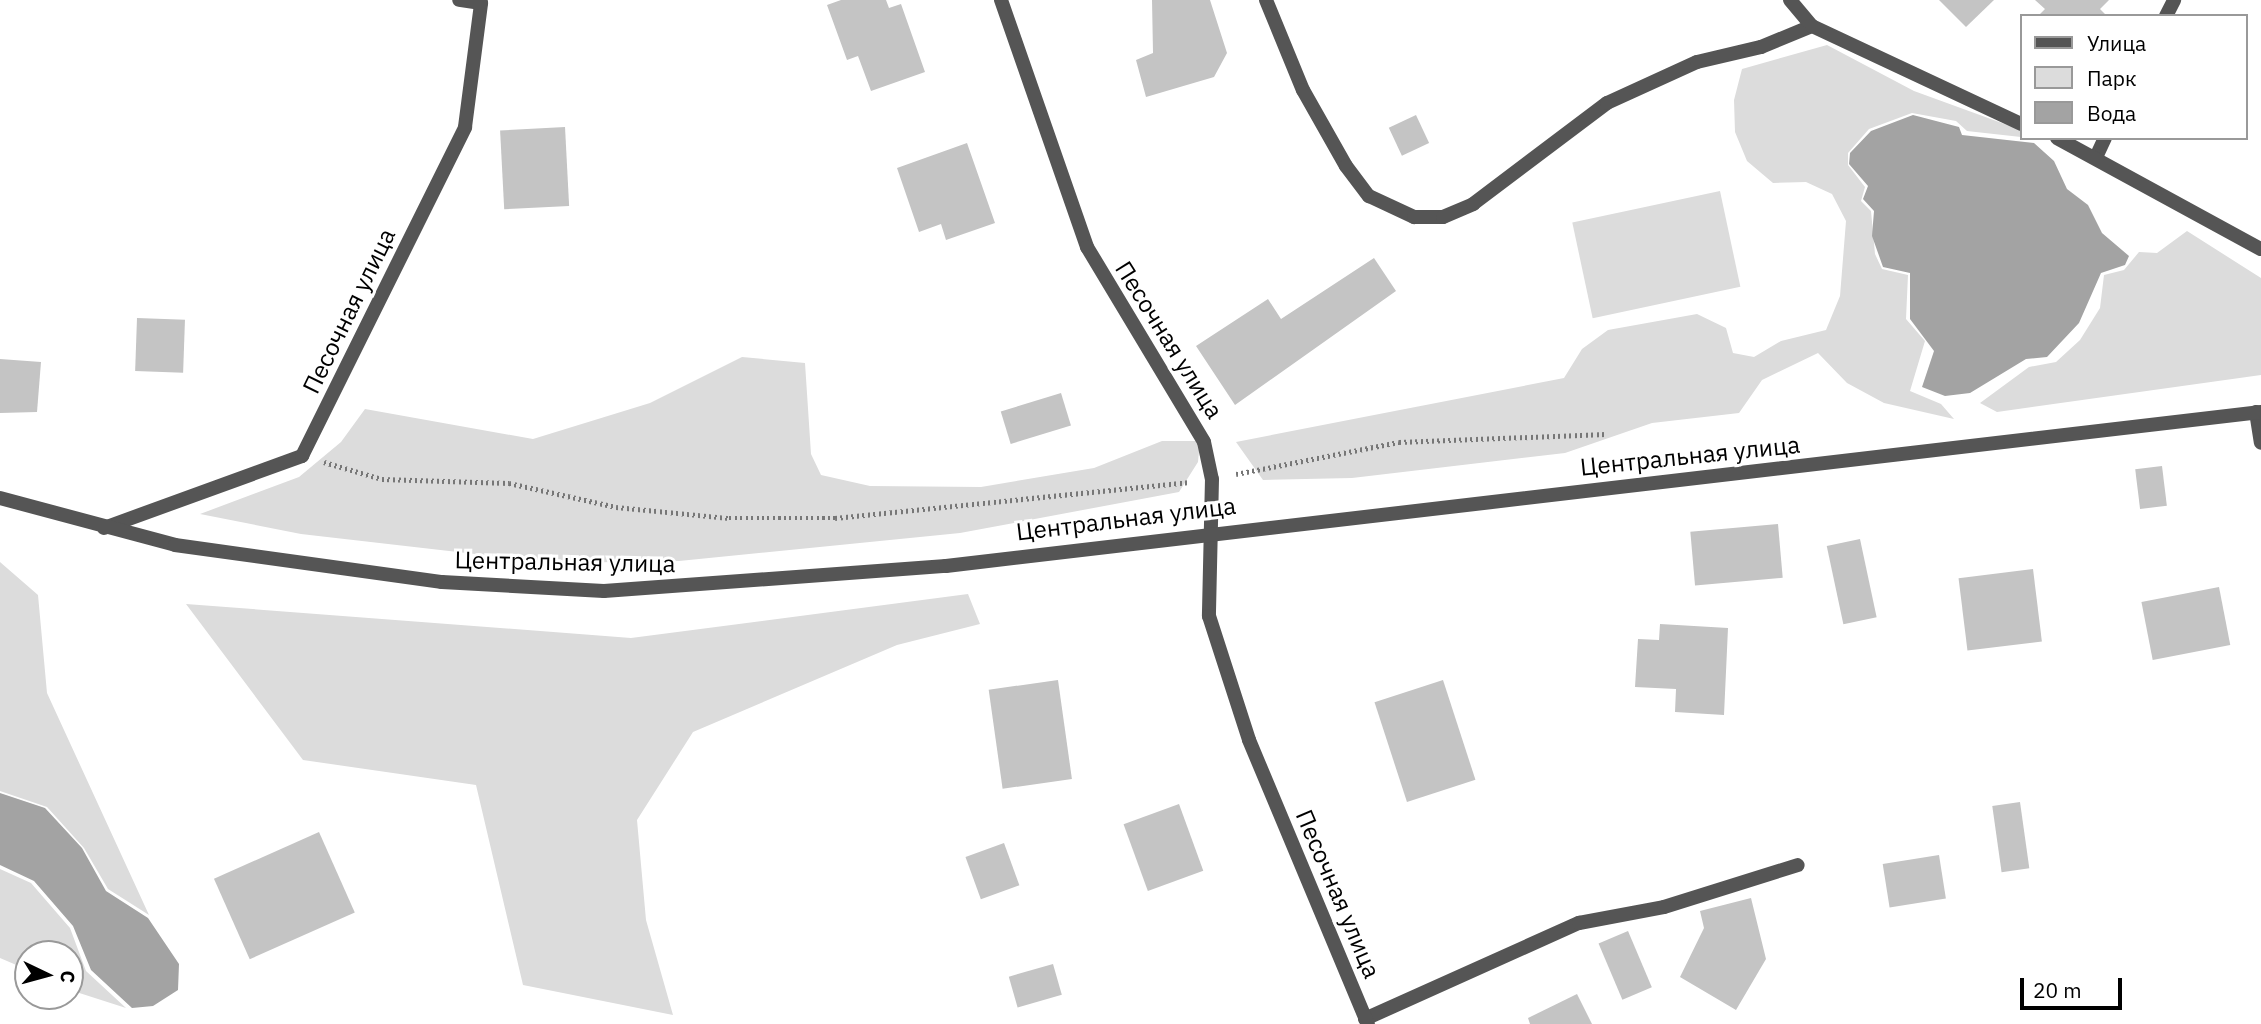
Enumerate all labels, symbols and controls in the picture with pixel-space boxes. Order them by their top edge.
legend [2020,14,2247,140]
text: Улица [2087,29,2146,57]
text: Парк [2087,64,2137,92]
text: Вода [2087,99,2136,127]
street label: Песочная улица [297,224,401,398]
street label: Песочная улица [1109,256,1229,424]
street label: Центральная улица [1579,430,1801,482]
street label: Центральная улица [1015,491,1237,547]
street label: Центральная улица [454,546,676,578]
street label: Песочная улица [1290,806,1386,982]
north arrow [14,940,84,1010]
scale bar [2023,964,2124,1008]
text: С [55,969,80,984]
text: 20 m [2033,976,2082,1004]

